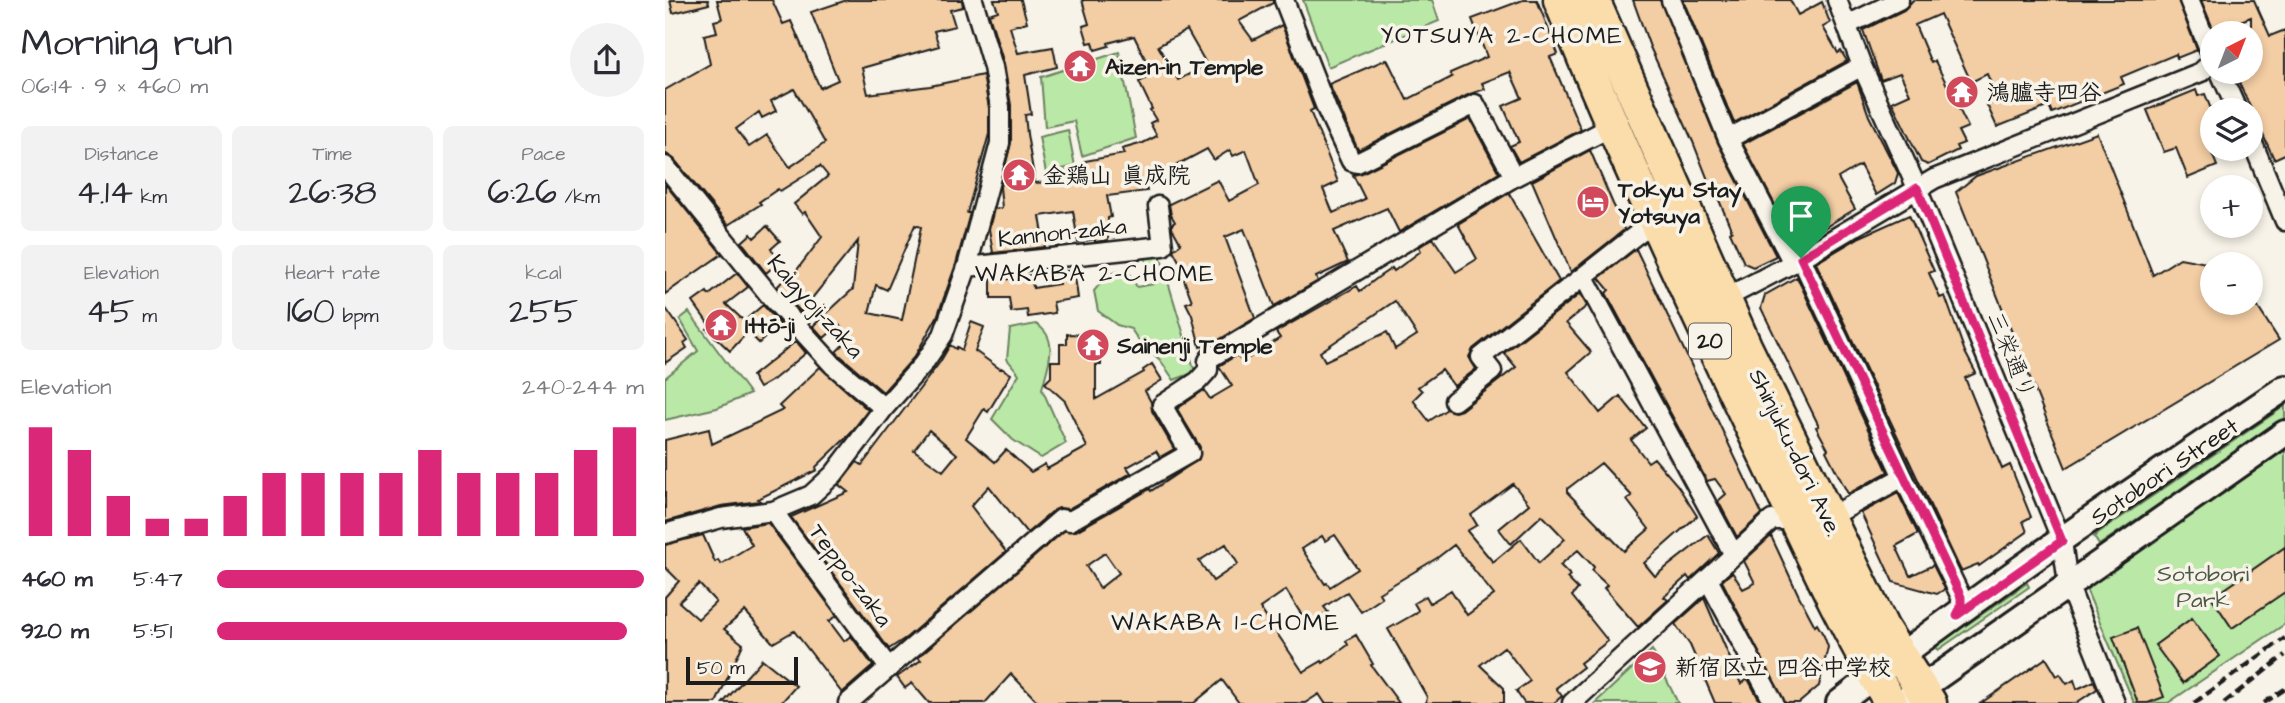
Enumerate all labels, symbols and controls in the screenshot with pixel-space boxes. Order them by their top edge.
text: Morning run [21,18,233,70]
district label: YOTSUYA 2-CHOME [1380,19,1624,53]
north arrow [2200,21,2263,84]
map controls [2200,21,2263,315]
button: share [570,23,644,97]
temple icon: Aizen-in Temple [1061,47,1099,85]
place label: Aizen-in Temple [1105,51,1264,83]
text: 06:14 · 9 × 460 m [21,70,208,102]
temple icon: 鴻臚寺四谷 [1943,73,1981,111]
place label: 鴻臚寺四谷 [1987,77,2102,109]
button: layers [2200,98,2263,161]
text: Distance [85,141,158,168]
text: Time [313,141,352,168]
text: Pace [521,141,566,168]
temple icon: 金鶏山 眞成院 [1000,156,1038,194]
place label: 金鶏山 眞成院 [1043,160,1190,192]
text: 4.14 [76,168,133,217]
text: 26:38 [288,168,377,217]
text: 6:26 [487,168,557,217]
place label: Tokyu Stay Yotsuya [1617,174,1742,234]
button: + [2200,175,2263,238]
hotel icon: Tokyu Stay Yotsuya [1574,183,1612,221]
text: km [133,184,167,211]
text: /km [557,184,600,211]
pin [1771,186,1831,258]
icon: arrive [1782,197,1820,235]
street label: Kannon-zaka [996,210,1128,256]
street label: Kaigyoji-zaka [759,248,871,367]
button: − [2200,252,2263,315]
district label: WAKABA 2-CHOME [975,257,1215,291]
text: Elevation [84,260,159,287]
text: Heart rate [285,260,380,287]
text: kcal [525,260,562,287]
text: 45 [86,287,135,336]
text: 160 [286,287,335,336]
text: 255 [509,287,578,336]
text: m [135,303,157,330]
text: bpm [335,303,379,330]
temple icon: Ittō-ji [702,306,740,344]
street label: 三栄通り [1979,307,2043,404]
place label: Ittō-ji [745,310,795,342]
road number: 20 [1689,324,1731,358]
temple icon: Sainenji Temple [1074,326,1112,364]
place label: Sainenji Temple [1116,330,1273,362]
street label: Shinjuku-dori Ave. [1741,363,1849,541]
text: Elevation [21,371,112,403]
text: 240–244 m [522,371,644,403]
street label: Sotobori Street [2084,410,2245,533]
street label: Teppo-zaka [801,517,900,634]
park label: Sotobori Park [2157,558,2250,616]
text: 460 m [21,563,93,595]
text: 5:47 [133,563,183,595]
district label: WAKABA 1-CHOME [1111,606,1341,640]
text: 920 m [21,615,89,647]
text: 5:51 [133,615,172,647]
school or university icon: 新宿区立 四谷中学校 [1631,648,1669,686]
place label: 新宿区立 四谷中学校 [1675,652,1891,684]
scale bar [686,654,798,686]
text: 50 m [697,655,745,682]

